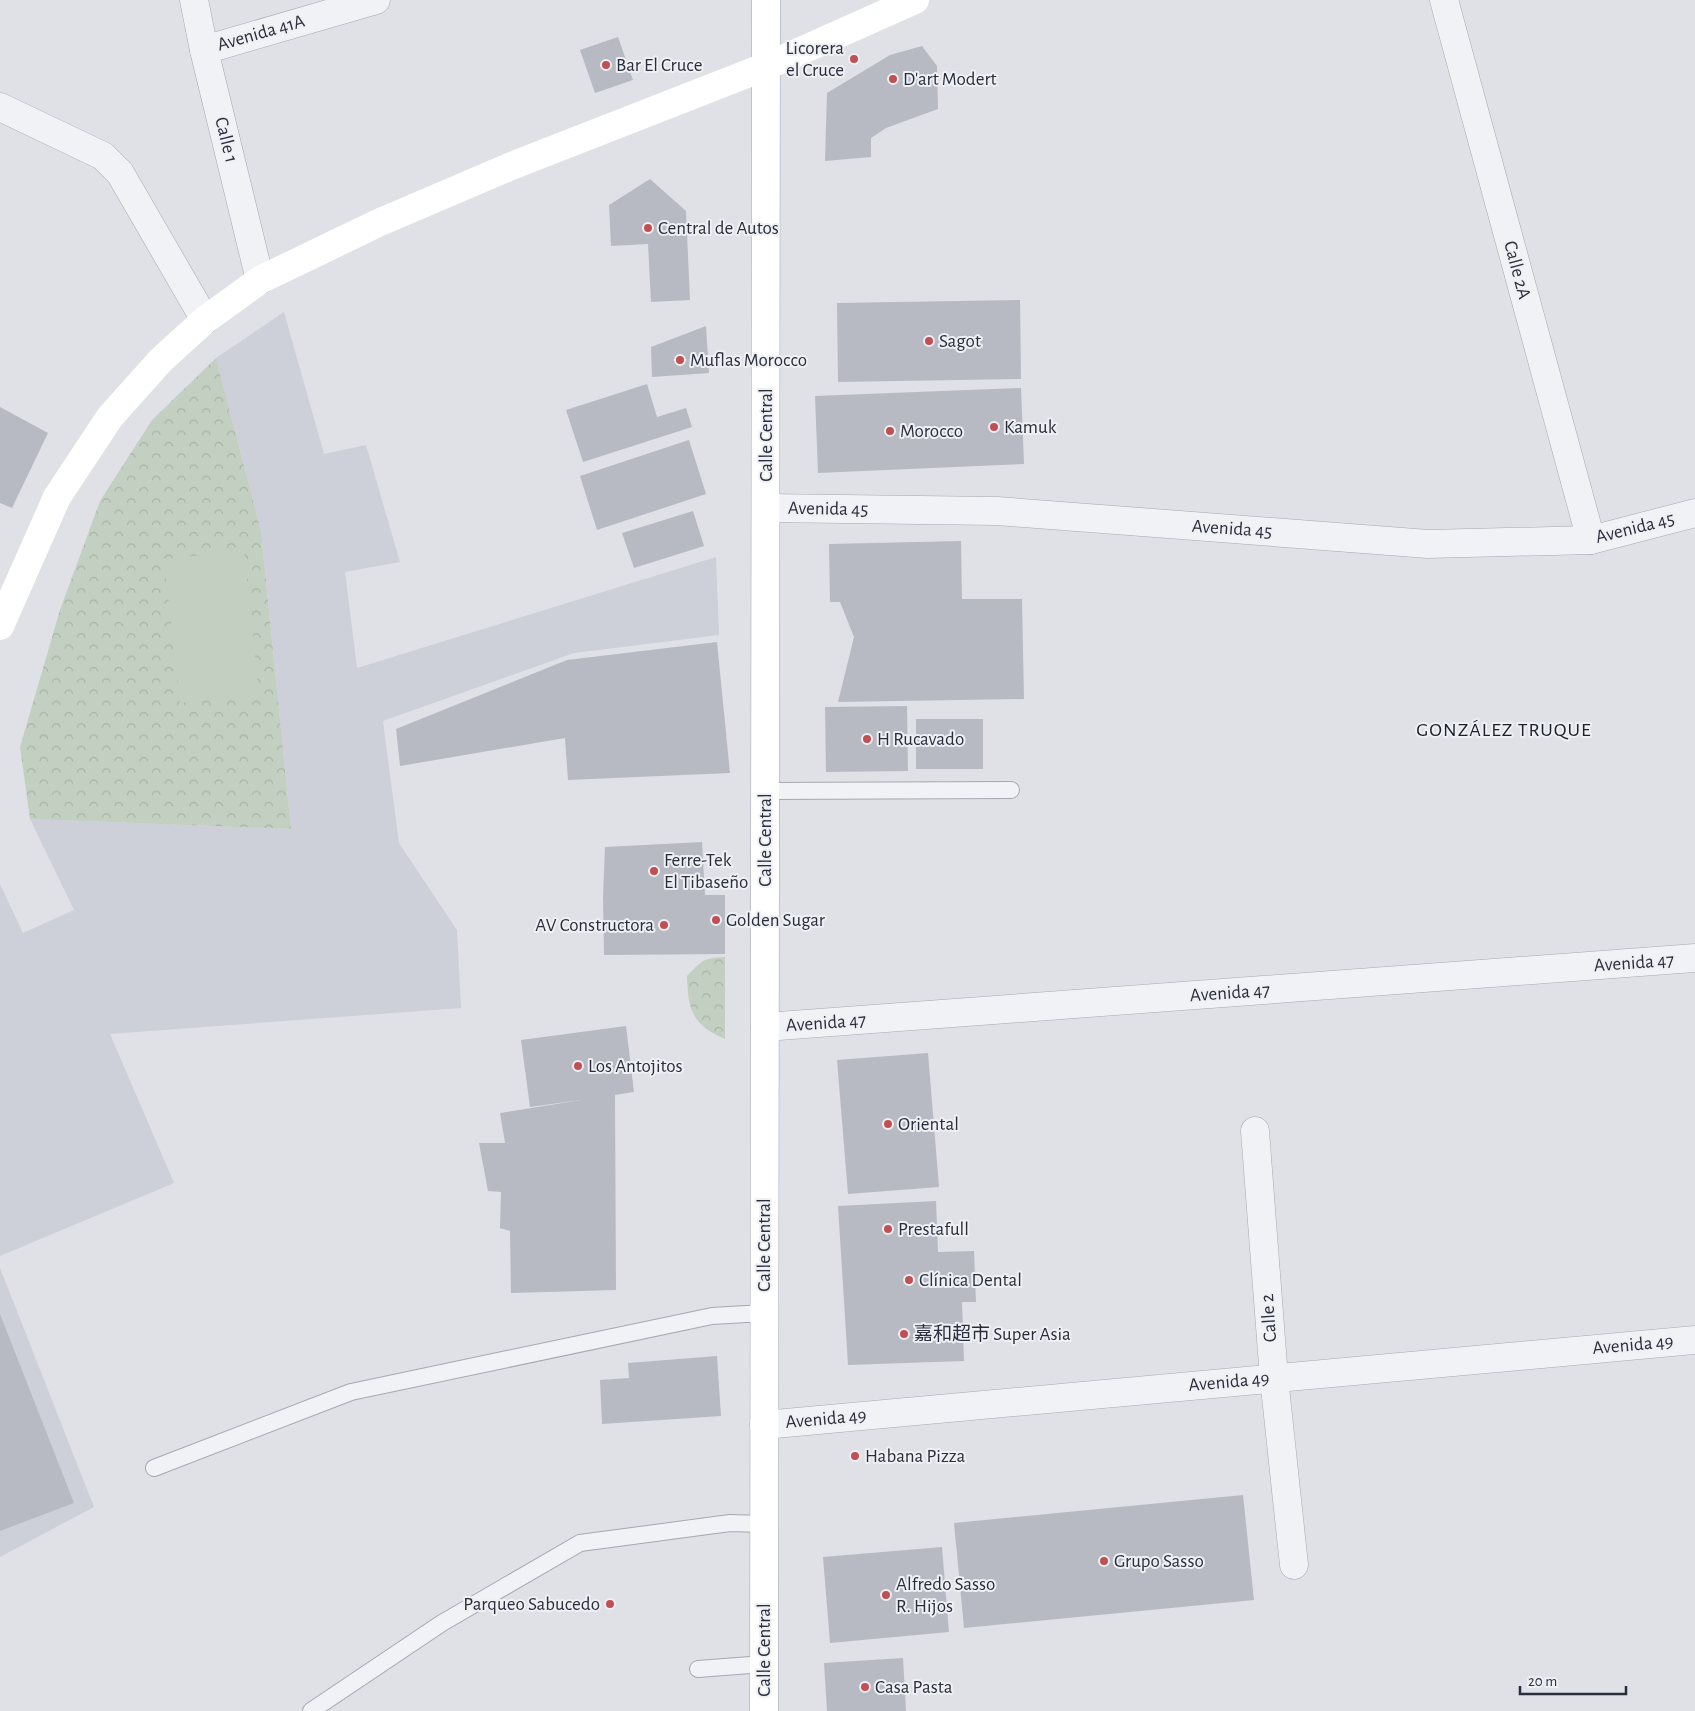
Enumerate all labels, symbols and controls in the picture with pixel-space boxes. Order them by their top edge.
street label: Avenida 41A [215,11,307,55]
place label: Licorera el Cruce [785,39,844,80]
marker: Licorera el Cruce [848,53,860,65]
place label: Bar El Cruce [616,56,702,75]
marker: Bar El Cruce [600,59,612,71]
place label: D'art Modert [903,70,997,89]
marker: D'art Modert [887,73,899,85]
street label: Calle 1 [211,115,241,165]
place label: Central de Autos [658,219,779,238]
marker: Central de Autos [642,222,654,234]
street label: Calle 2A [1500,239,1534,301]
place label: Sagot [939,332,981,351]
marker: Sagot [923,335,935,347]
place label: Muflas Morocco [690,351,807,370]
marker: Muflas Morocco [674,354,686,366]
street label: Calle Central [757,388,776,482]
place label: Kamuk [1004,418,1057,437]
marker: Kamuk [988,421,1000,433]
place label: Morocco [900,422,963,441]
marker: Morocco [884,425,896,437]
street label: Avenida 45 [788,499,868,519]
street label: Avenida 45 [1594,509,1676,547]
street label: Avenida 45 [1191,517,1273,541]
district label: GONZÁLEZ TRUQUE [1416,719,1592,740]
place label: H Rucavado [877,730,964,749]
marker: H Rucavado [861,733,873,745]
street label: Calle Central [756,793,775,887]
place label: Ferre-Tek El Tibaseño [664,851,748,892]
marker: Ferre-Tek El Tibaseño [648,865,660,877]
place label: Golden Sugar [726,911,825,930]
marker: Golden Sugar [710,914,722,926]
place label: AV Constructora [535,916,654,935]
marker: AV Constructora [658,919,670,931]
street label: Avenida 47 [1593,951,1675,975]
street label: Avenida 47 [1189,981,1271,1005]
street label: Avenida 47 [785,1011,867,1035]
place label: Los Antojitos [588,1057,683,1076]
marker: Los Antojitos [572,1060,584,1072]
place label: Oriental [898,1115,959,1134]
marker: Oriental [882,1118,894,1130]
street label: Calle Central [755,1198,774,1292]
place label: Prestafull [898,1220,969,1239]
marker: Prestafull [882,1223,894,1235]
place label: Clínica Dental [919,1271,1022,1290]
marker: Clínica Dental [903,1274,915,1286]
street label: Calle 2 [1258,1293,1280,1343]
place label: 嘉和超市 Super Asia [914,1323,1071,1344]
marker: 嘉和超市 Super Asia [898,1328,910,1340]
street label: Avenida 49 [1592,1332,1674,1358]
street label: Avenida 49 [1188,1369,1270,1395]
street label: Avenida 49 [785,1406,867,1432]
place label: Habana Pizza [865,1447,966,1466]
marker: Habana Pizza [849,1450,861,1462]
place label: Grupo Sasso [1114,1552,1204,1571]
marker: Grupo Sasso [1098,1555,1110,1567]
place label: Alfredo Sasso R. Hijos [896,1575,995,1616]
marker: Alfredo Sasso R. Hijos [880,1589,892,1601]
place label: Parqueo Sabucedo [463,1595,600,1614]
marker: Parqueo Sabucedo [604,1598,616,1610]
street label: Calle Central [755,1603,774,1697]
scale bar [1520,1664,1626,1696]
text: 20 m [1528,1674,1557,1689]
place label: Casa Pasta [875,1678,953,1697]
marker: Casa Pasta [859,1681,871,1693]

